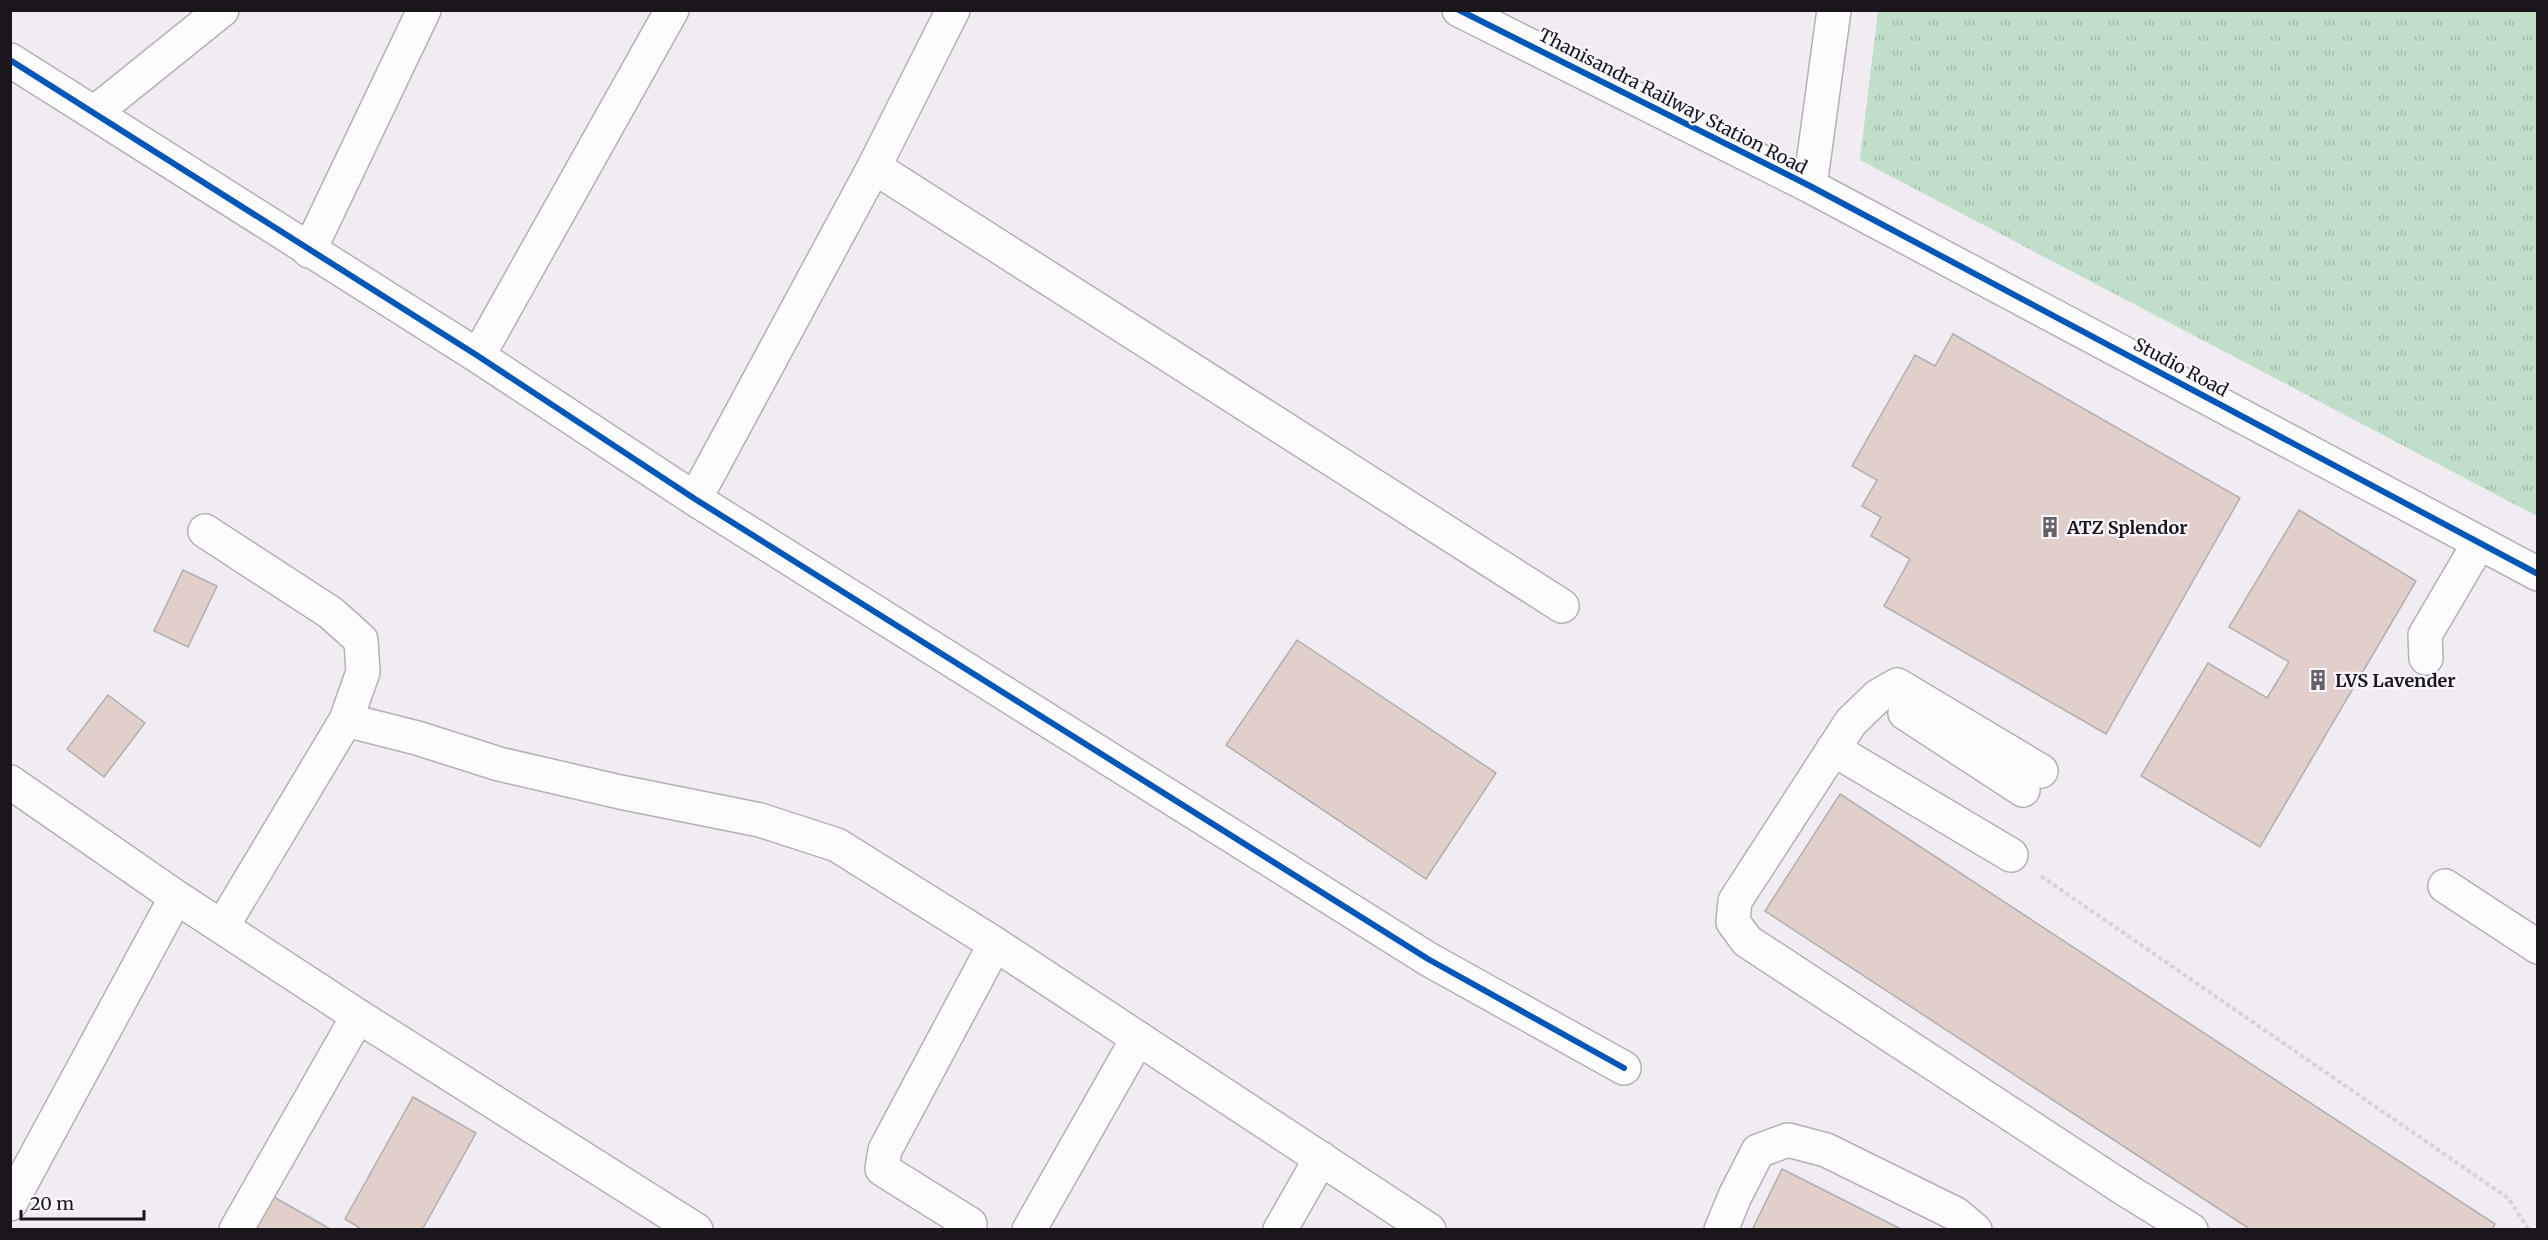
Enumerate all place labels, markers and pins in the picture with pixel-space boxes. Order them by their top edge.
building icon: ATZ Splendor [2038,515,2062,539]
place label: ATZ Splendor [2066,516,2188,539]
building icon: LVS Lavender [2306,668,2330,692]
place label: LVS Lavender [2335,669,2456,692]

